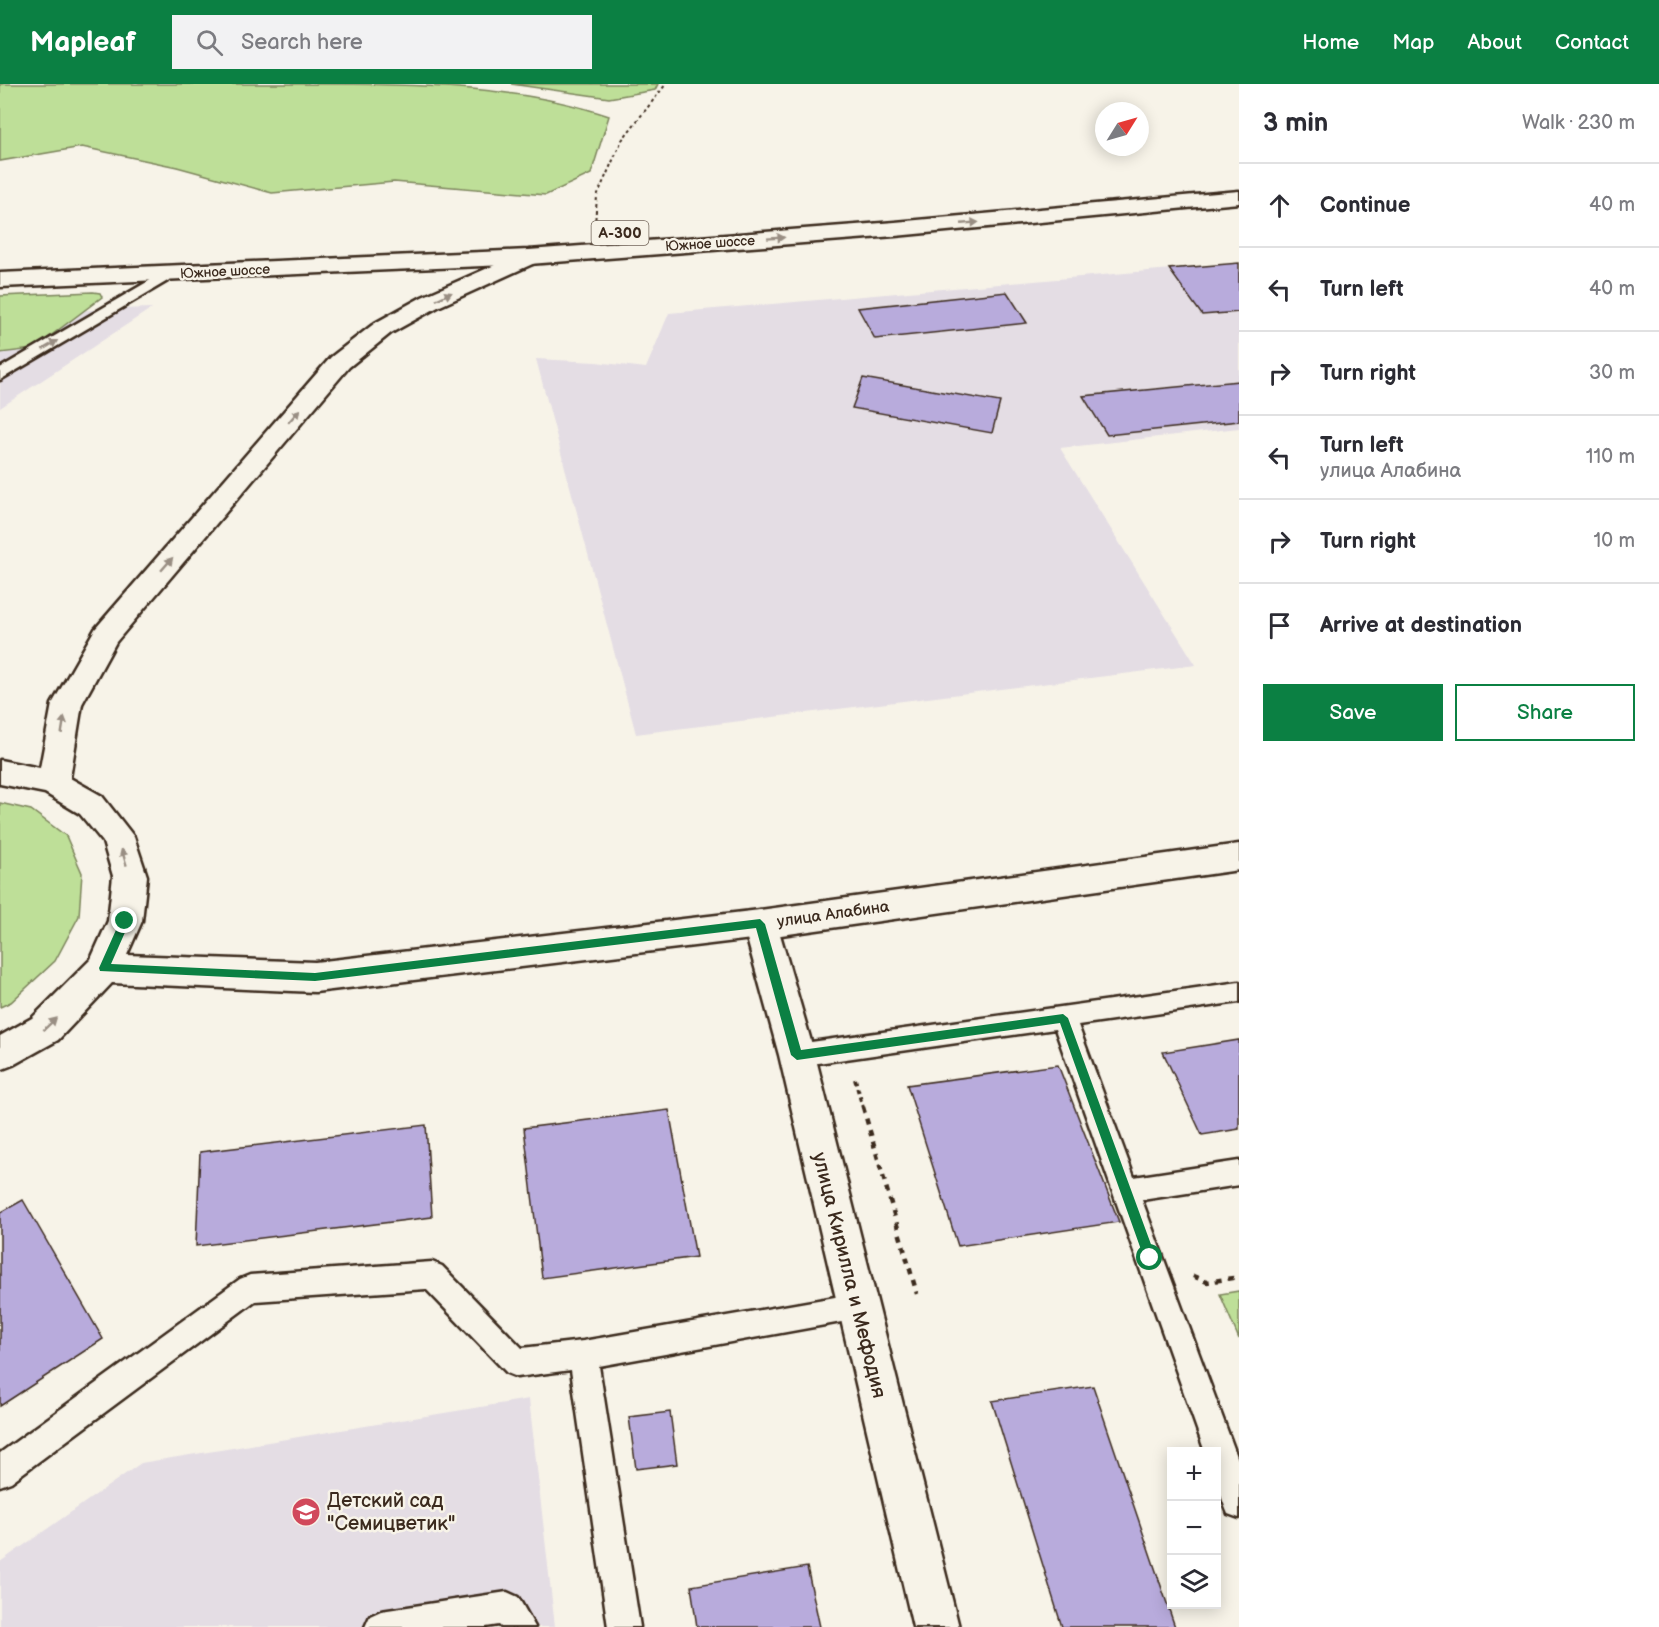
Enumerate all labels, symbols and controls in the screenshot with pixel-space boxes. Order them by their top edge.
search box [172,15,592,69]
text: Mapleaf [30,26,136,59]
icon: search [193,26,226,59]
text: Search here [241,29,363,56]
text: Home [1302,30,1359,55]
text: Map [1392,30,1434,55]
text: About [1467,30,1522,55]
text: Contact [1555,30,1629,55]
north arrow [1095,102,1149,156]
text: 3 min [1263,108,1328,139]
text: Walk · 230 m [1522,111,1635,135]
icon: ahead [1263,189,1296,222]
text: Continue [1320,192,1410,219]
text: 40 m [1589,193,1635,217]
one-way arrow [960,218,979,228]
road number: А-300 [592,221,648,245]
street label: Южное шоссе [665,232,756,255]
one-way arrow [766,233,785,243]
street label: Южное шоссе [180,261,271,282]
icon: left [1263,273,1296,306]
text: Turn left [1320,276,1404,303]
text: 40 m [1589,277,1635,301]
one-way arrow [436,291,453,300]
one-way arrow [42,340,58,351]
icon: right [1263,357,1296,390]
text: Turn right [1320,360,1416,387]
text: 30 m [1589,361,1635,385]
one-way arrow [287,409,300,424]
text: Turn left [1320,432,1404,459]
icon: left [1263,441,1296,474]
text: 110 m [1586,445,1635,469]
text: улица Алабина [1320,459,1461,483]
icon: right [1263,525,1296,558]
text: Turn right [1320,528,1416,555]
text: 10 m [1594,529,1635,553]
one-way arrow [160,557,173,572]
icon: arrive [1263,609,1296,642]
text: Arrive at destination [1320,612,1522,639]
button: Save [1263,684,1443,741]
button: Share [1455,684,1635,741]
one-way arrow [59,716,68,735]
one-way arrow [119,847,128,865]
street label: улица Алабина [776,897,891,932]
route end [111,907,137,933]
one-way arrow [42,1017,57,1031]
street label: улица Кирилла и Мефодия [807,1150,891,1401]
route start [1136,1244,1162,1270]
map controls [1167,1447,1221,1609]
button: + [1167,1447,1221,1501]
place label: Детский сад "Семицветик" [327,1489,455,1536]
school or university icon: Детский сад "Семицветик" [290,1496,322,1528]
button: − [1167,1501,1221,1555]
button: layers [1167,1555,1221,1609]

